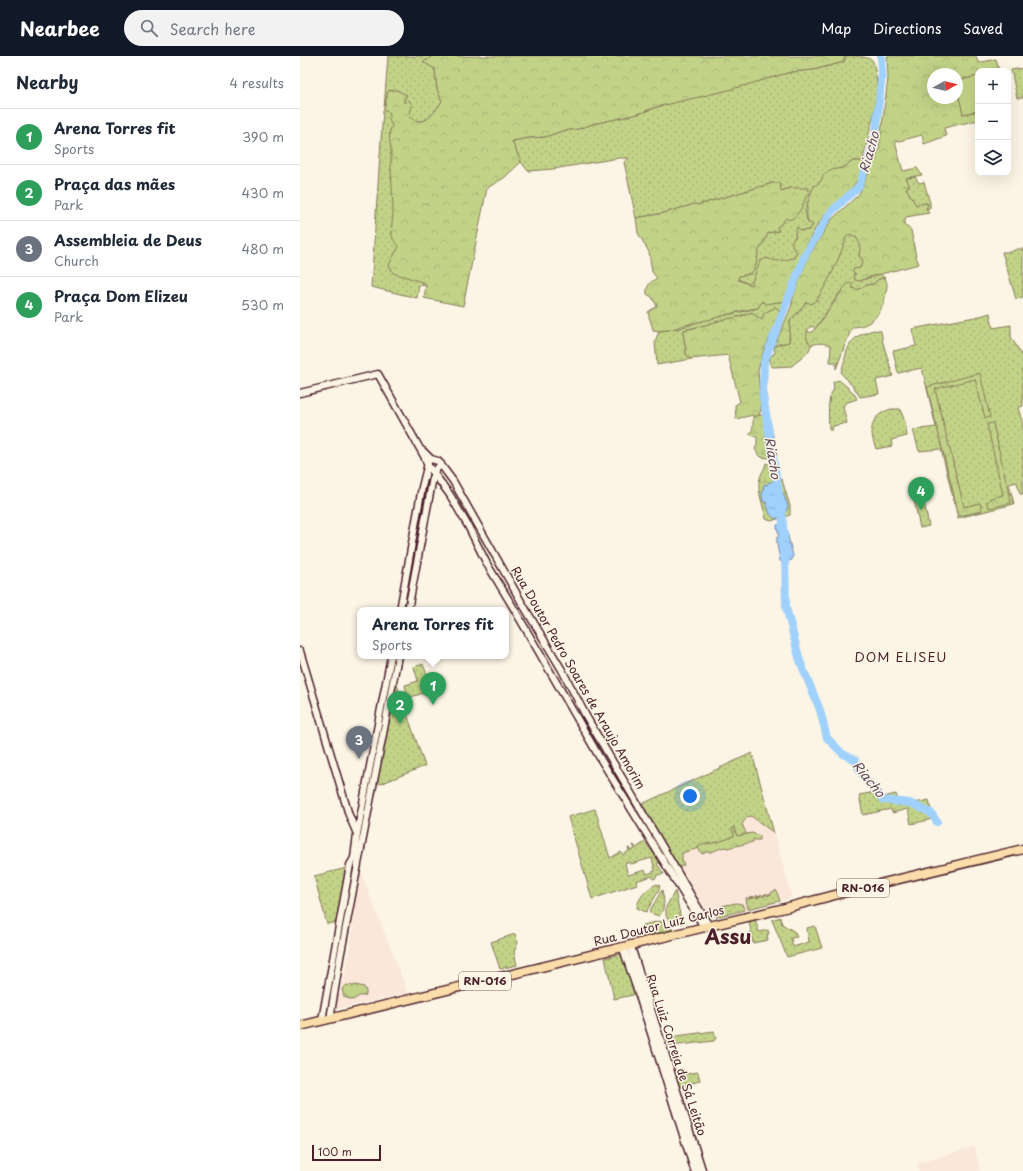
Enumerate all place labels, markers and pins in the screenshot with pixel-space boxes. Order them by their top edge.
pin: 4 [908,477,934,510]
pin: 1 [420,672,446,705]
pin: 2 [387,691,413,724]
pin: 3 [346,726,372,759]

